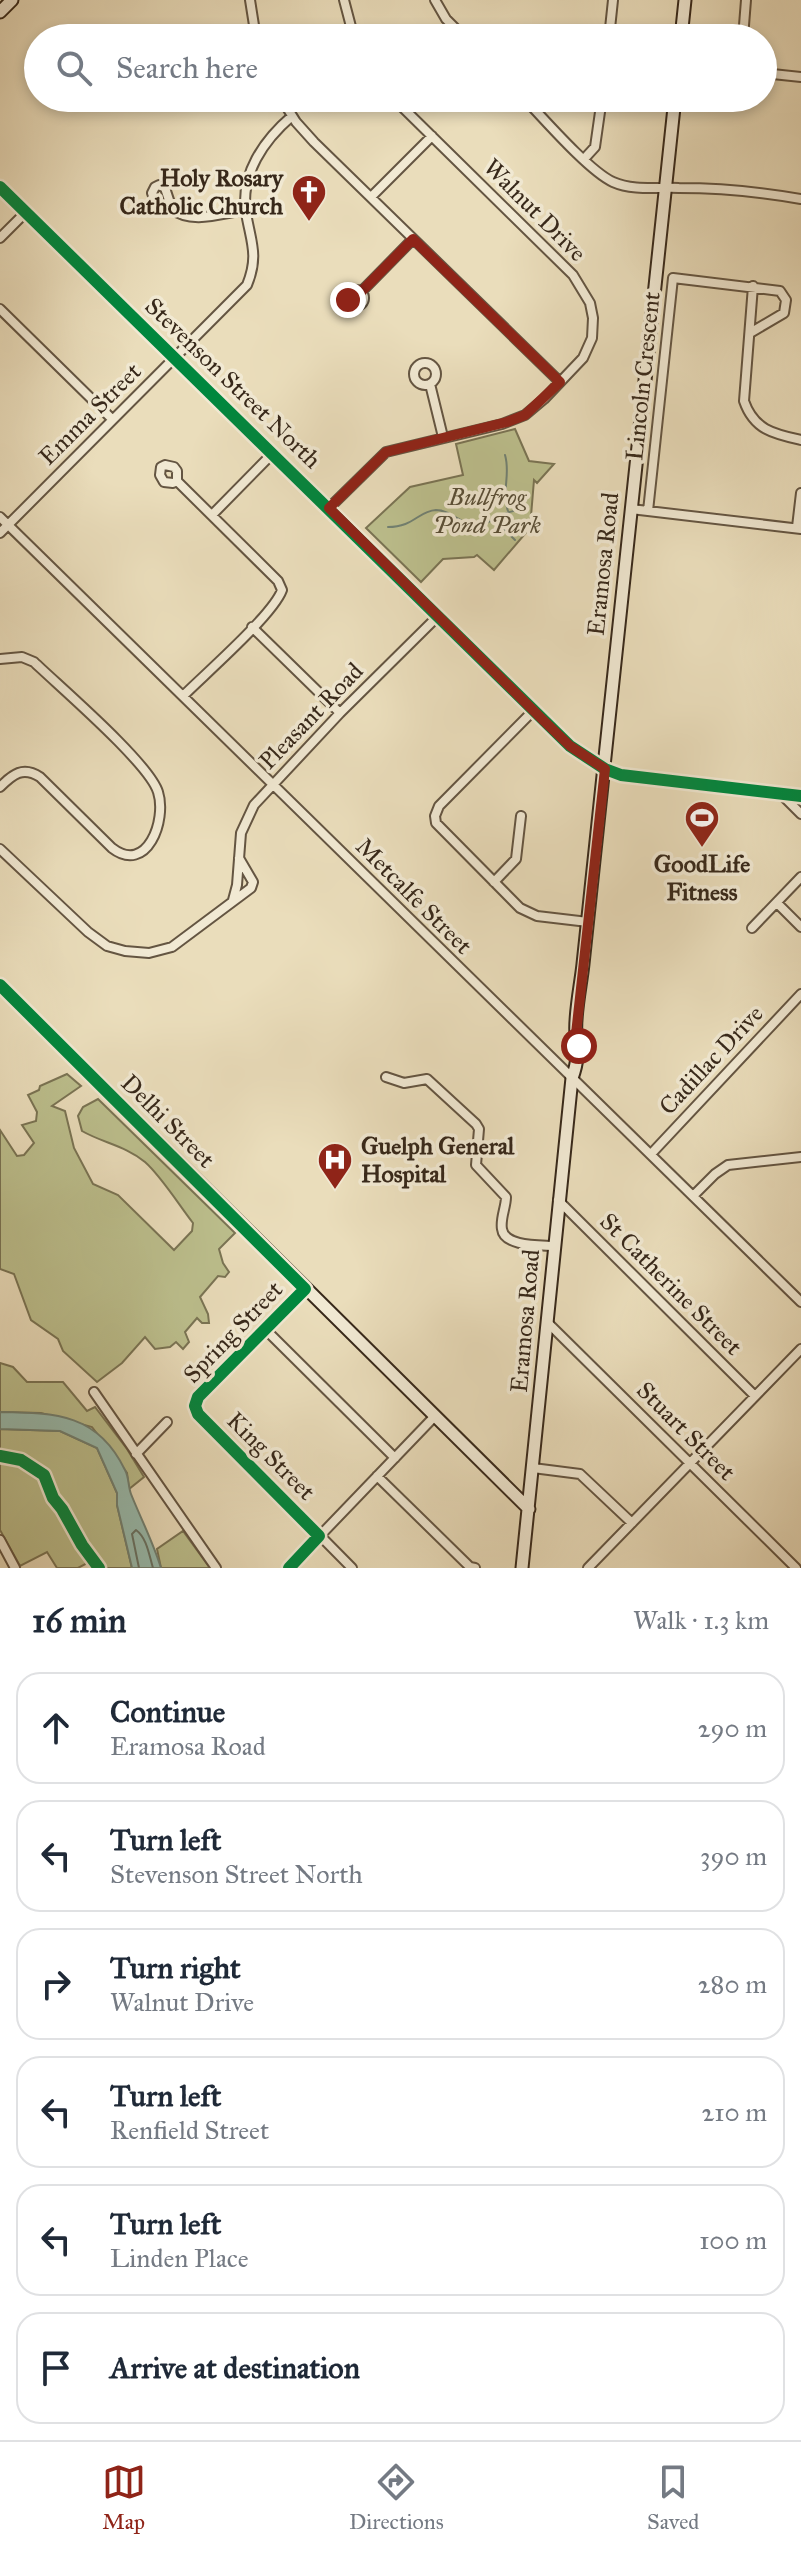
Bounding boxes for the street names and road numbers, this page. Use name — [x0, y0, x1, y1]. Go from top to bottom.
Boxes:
street label: Walnut Drive — [477, 152, 593, 268]
street label: Lincoln Crescent — [619, 290, 667, 462]
street label: Stevenson Street North — [139, 291, 327, 475]
street label: Emma Street — [33, 356, 148, 471]
street label: Eramosa Road — [581, 491, 625, 637]
street label: Pleasant Road — [253, 656, 369, 776]
street label: Metcalfe Street — [350, 832, 479, 961]
street label: Cadillac Drive — [653, 999, 769, 1121]
street label: Delhi Street — [115, 1068, 221, 1174]
street label: St Catherine Street — [594, 1207, 749, 1362]
street label: Eramosa Road — [504, 1248, 546, 1394]
street label: Spring Street — [177, 1274, 289, 1389]
street label: Stuart Street — [630, 1375, 742, 1487]
street label: King Street — [221, 1406, 322, 1507]

